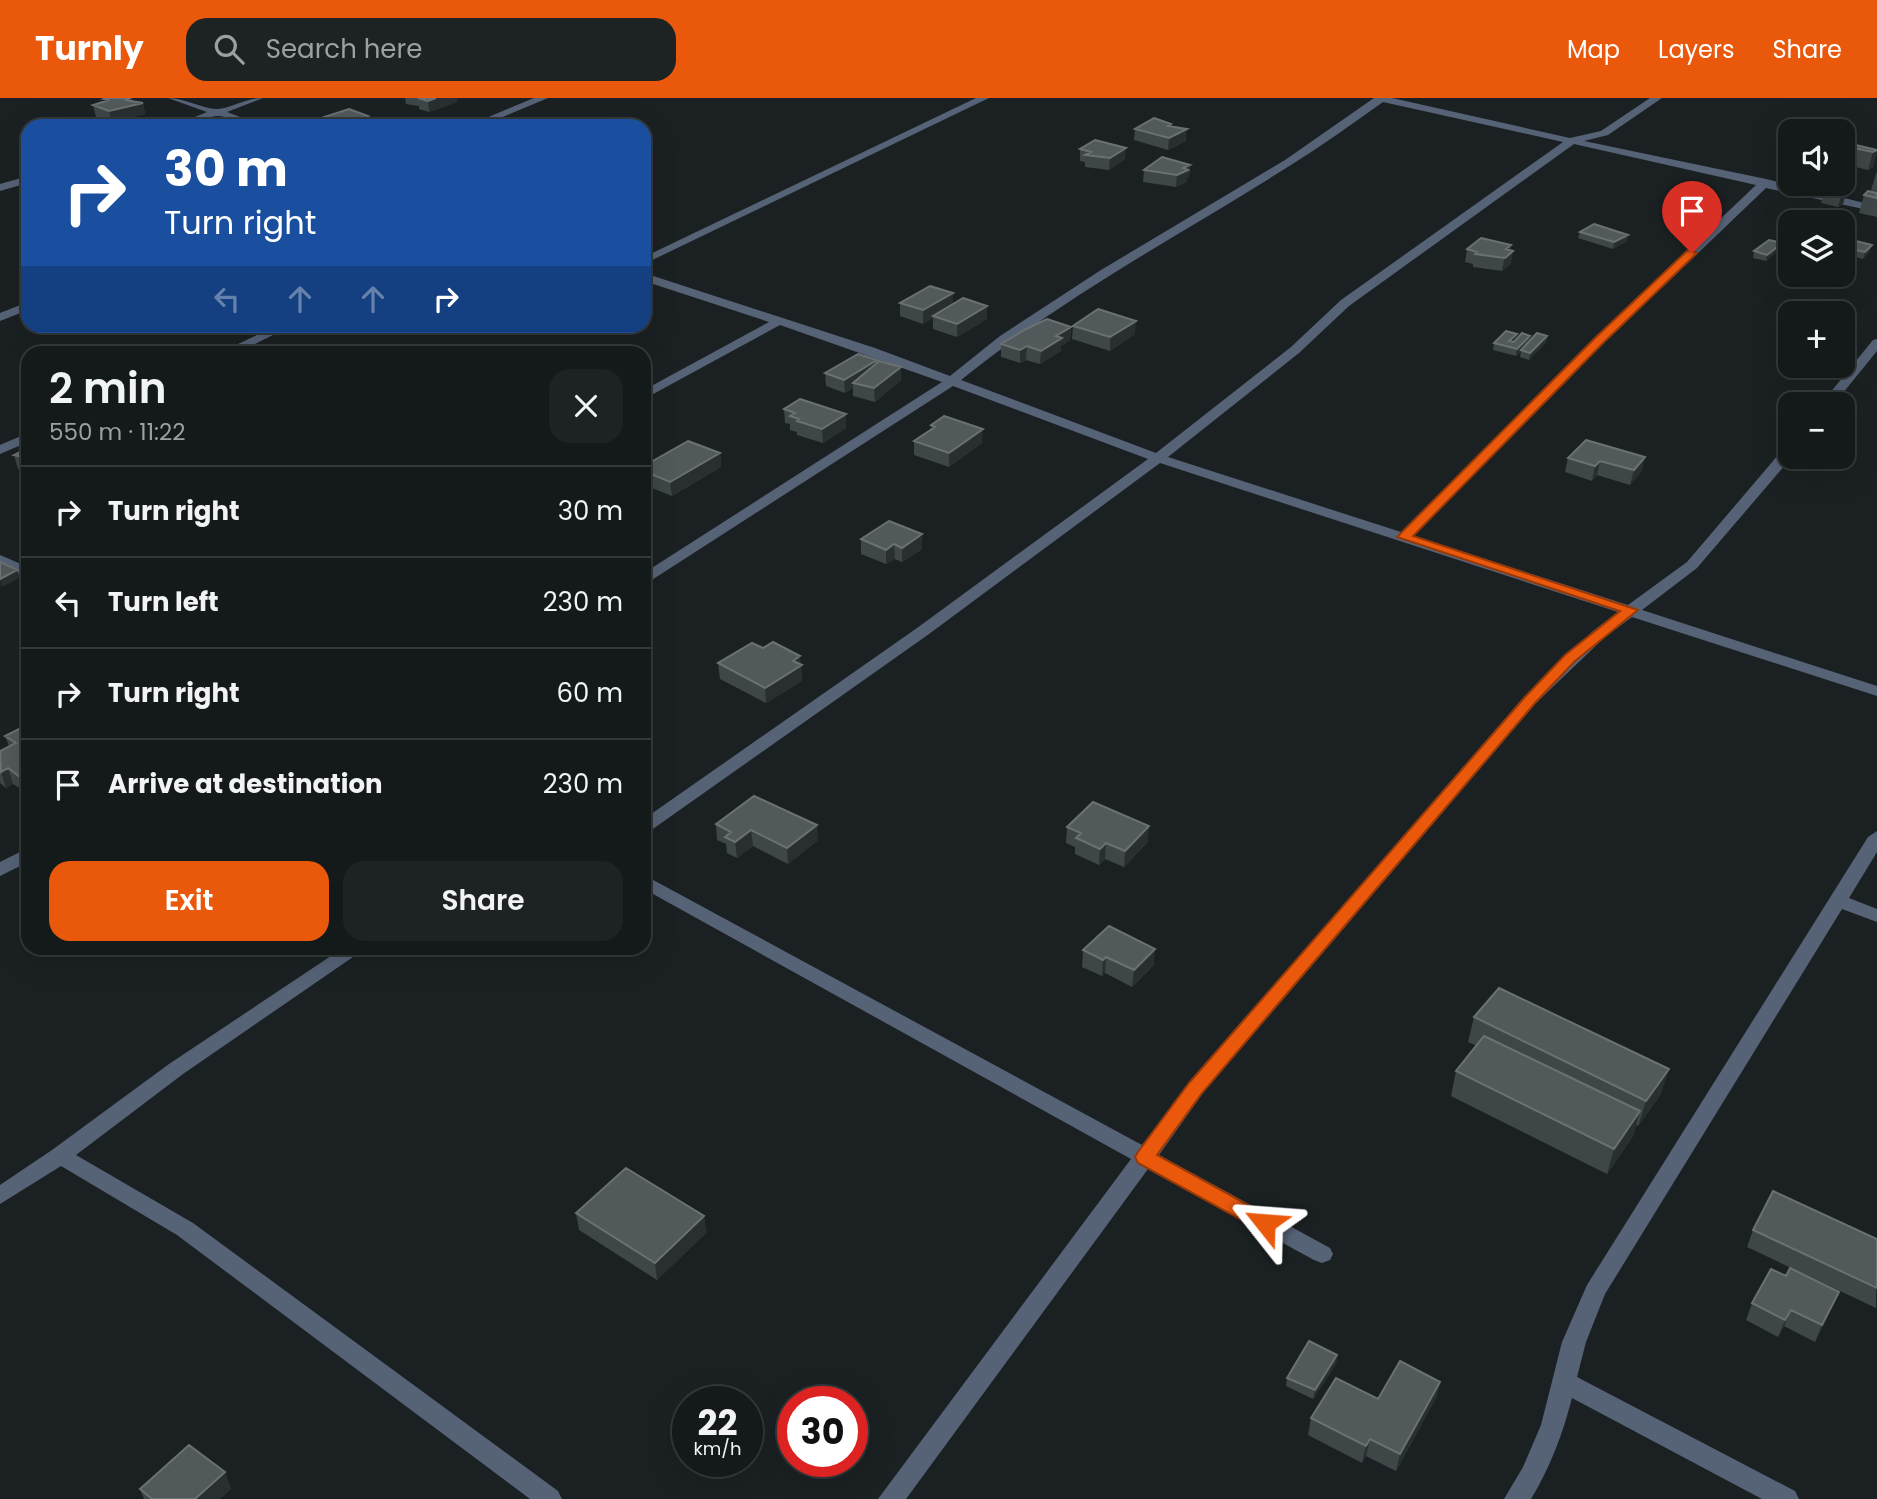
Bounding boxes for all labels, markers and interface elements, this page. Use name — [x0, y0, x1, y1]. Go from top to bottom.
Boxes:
search box — [186, 18, 676, 81]
text: Turnly — [35, 25, 144, 72]
icon: search — [210, 30, 248, 68]
text: Search here — [266, 31, 422, 67]
text: Map — [1567, 33, 1620, 66]
text: Layers — [1658, 33, 1734, 66]
text: Share — [1772, 33, 1842, 66]
map controls — [1778, 119, 1855, 469]
button: sound — [1778, 119, 1855, 196]
text: 30 m — [164, 135, 288, 203]
icon: right — [49, 147, 140, 238]
pin — [1662, 181, 1722, 253]
icon: arrive — [1673, 192, 1711, 230]
text: Turn right — [164, 200, 316, 245]
button: layers — [1778, 210, 1855, 287]
icon: left — [208, 280, 246, 318]
icon: ahead — [281, 280, 319, 318]
icon: ahead — [354, 280, 392, 318]
icon: right — [427, 280, 465, 318]
button: + — [1778, 301, 1855, 378]
text: 2 min — [49, 359, 167, 418]
button: close — [549, 369, 623, 443]
button: − — [1778, 392, 1855, 469]
text: 550 m · 11:22 — [49, 416, 185, 448]
icon: right — [49, 493, 87, 531]
text: Turn right — [108, 493, 240, 529]
text: 30 m — [558, 493, 623, 529]
icon: left — [49, 584, 87, 622]
text: Turn left — [108, 584, 219, 620]
text: 230 m — [543, 584, 623, 620]
icon: right — [49, 675, 87, 713]
text: Turn right — [108, 675, 240, 711]
text: 60 m — [556, 675, 623, 711]
icon: arrive — [49, 766, 87, 804]
text: Arrive at destination — [108, 766, 383, 802]
text: 230 m — [543, 766, 623, 802]
button: Exit — [49, 861, 329, 941]
button: Share — [343, 861, 623, 941]
position arrow — [1228, 1186, 1302, 1260]
speed limit sign: 30 — [777, 1386, 868, 1477]
text: 22 — [698, 1398, 737, 1447]
text: km/h — [694, 1436, 741, 1461]

